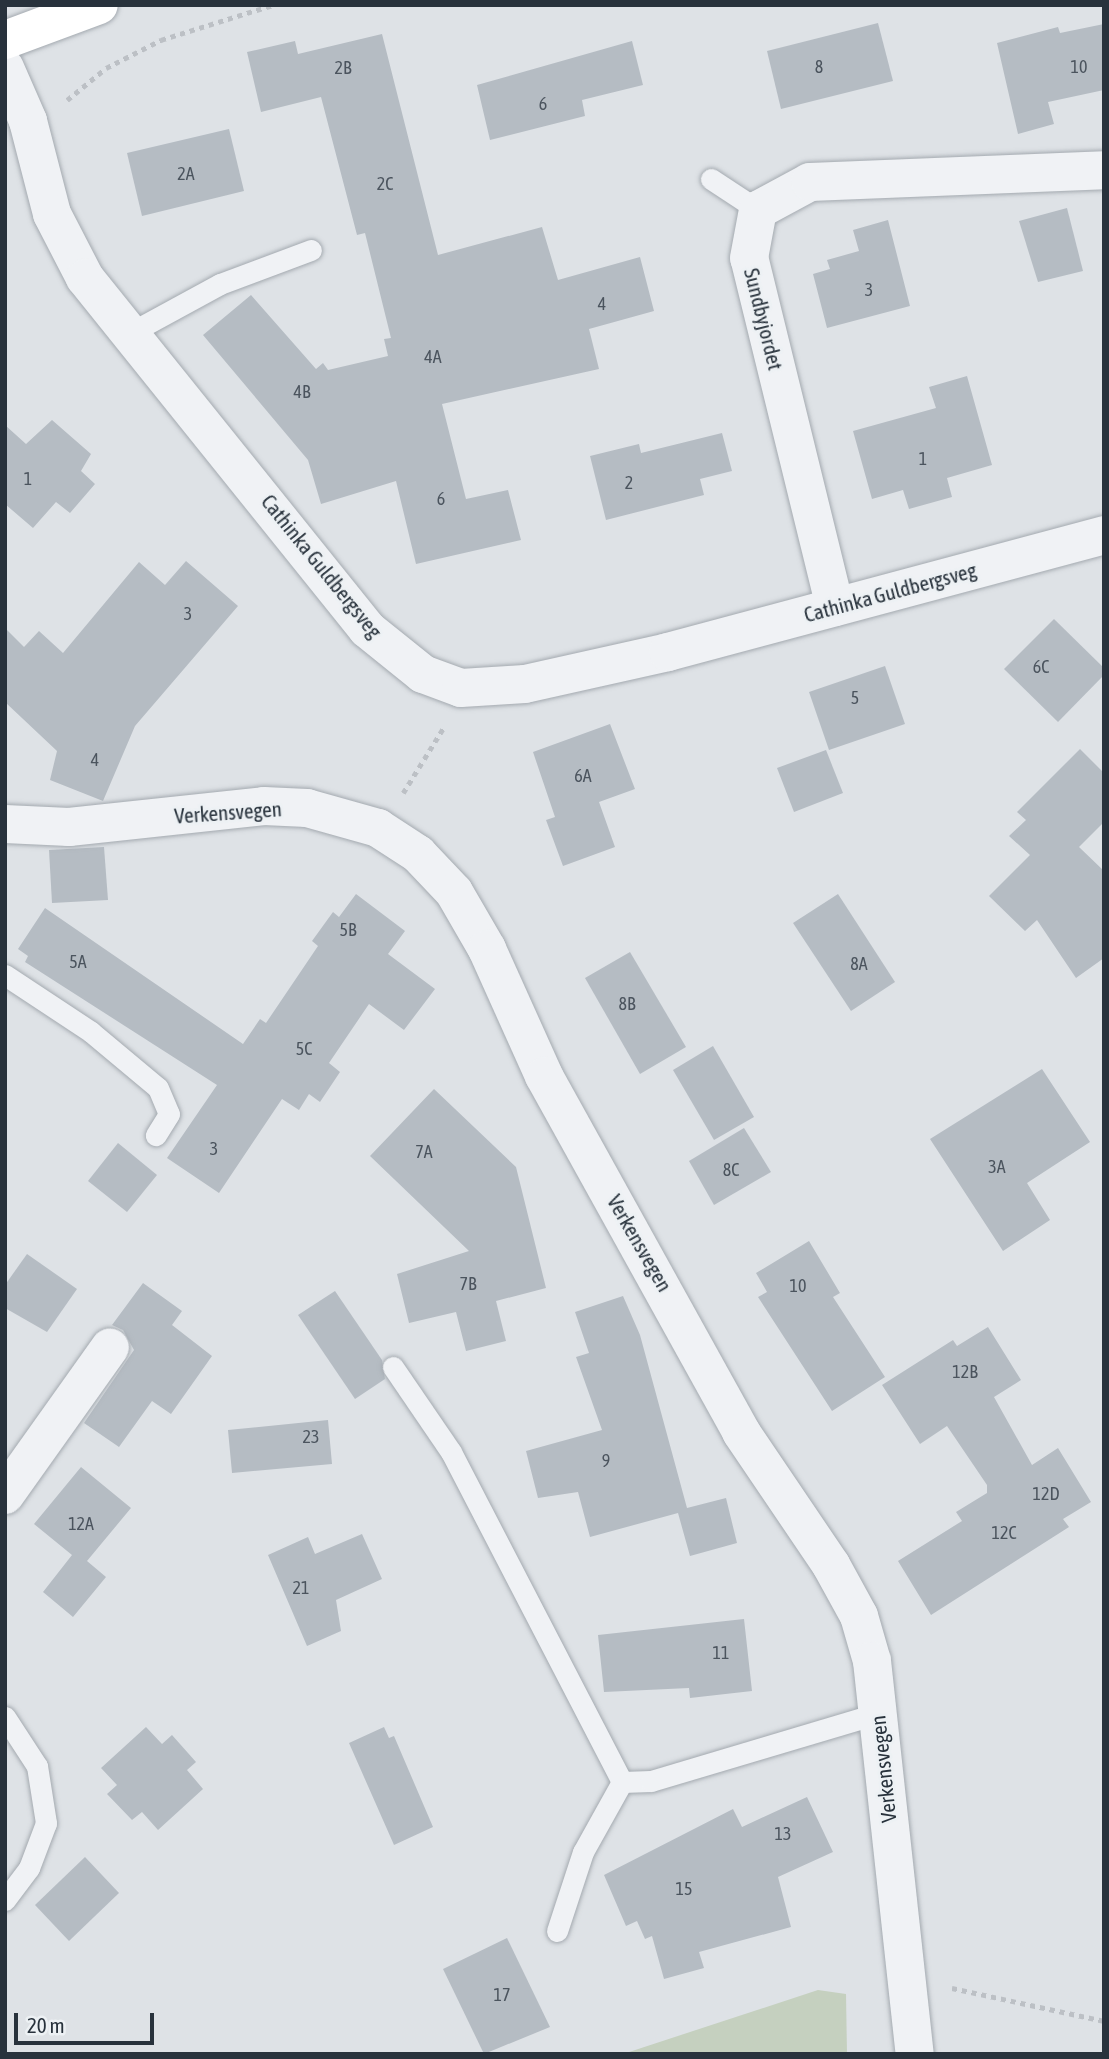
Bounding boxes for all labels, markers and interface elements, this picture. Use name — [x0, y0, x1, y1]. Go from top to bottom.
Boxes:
house number: 8 — [815, 56, 823, 78]
house number: 10 — [1071, 56, 1087, 78]
house number: 2B — [335, 57, 351, 79]
house number: 6 — [539, 93, 547, 115]
house number: 2A — [177, 163, 195, 185]
house number: 2C — [377, 173, 393, 195]
street label: Sundbyjordet — [739, 266, 789, 372]
house number: 3 — [865, 279, 873, 301]
house number: 4 — [598, 293, 606, 315]
house number: 4A — [424, 346, 442, 368]
house number: 4B — [294, 381, 310, 403]
house number: 1 — [919, 448, 927, 470]
house number: 1 — [24, 468, 32, 490]
house number: 2 — [625, 472, 633, 494]
house number: 6 — [437, 488, 445, 510]
street label: Cathinka Guldbergsveg — [256, 489, 388, 643]
street label: Cathinka Guldbergsveg — [801, 557, 979, 627]
house number: 3 — [184, 603, 192, 625]
house number: 6C — [1033, 656, 1049, 678]
house number: 5 — [851, 687, 859, 709]
house number: 4 — [91, 749, 99, 771]
house number: 6A — [574, 765, 592, 787]
street label: Verkensvegen — [173, 796, 283, 828]
house number: 5B — [340, 919, 356, 941]
house number: 5A — [69, 951, 87, 973]
house number: 8A — [850, 953, 868, 975]
house number: 8B — [619, 993, 635, 1015]
house number: 5C — [296, 1038, 312, 1060]
house number: 3 — [210, 1138, 218, 1160]
house number: 7A — [415, 1141, 433, 1163]
house number: 3A — [988, 1156, 1006, 1178]
house number: 8C — [723, 1159, 739, 1181]
street label: Verkensvegen — [602, 1190, 678, 1296]
house number: 7B — [460, 1273, 476, 1295]
house number: 10 — [790, 1275, 806, 1297]
house number: 12B — [952, 1361, 978, 1383]
house number: 23 — [303, 1426, 319, 1448]
house number: 9 — [602, 1450, 610, 1472]
house number: 12D — [1033, 1483, 1059, 1505]
house number: 12A — [68, 1513, 94, 1535]
house number: 12C — [991, 1522, 1017, 1544]
house number: 21 — [293, 1577, 309, 1599]
house number: 11 — [713, 1642, 729, 1664]
street label: Verkensvegen — [865, 1714, 901, 1824]
house number: 13 — [775, 1823, 791, 1845]
house number: 15 — [676, 1878, 692, 1900]
house number: 17 — [494, 1984, 510, 2006]
scale bar — [18, 2000, 158, 2044]
text: 20 m — [27, 2013, 65, 2037]

